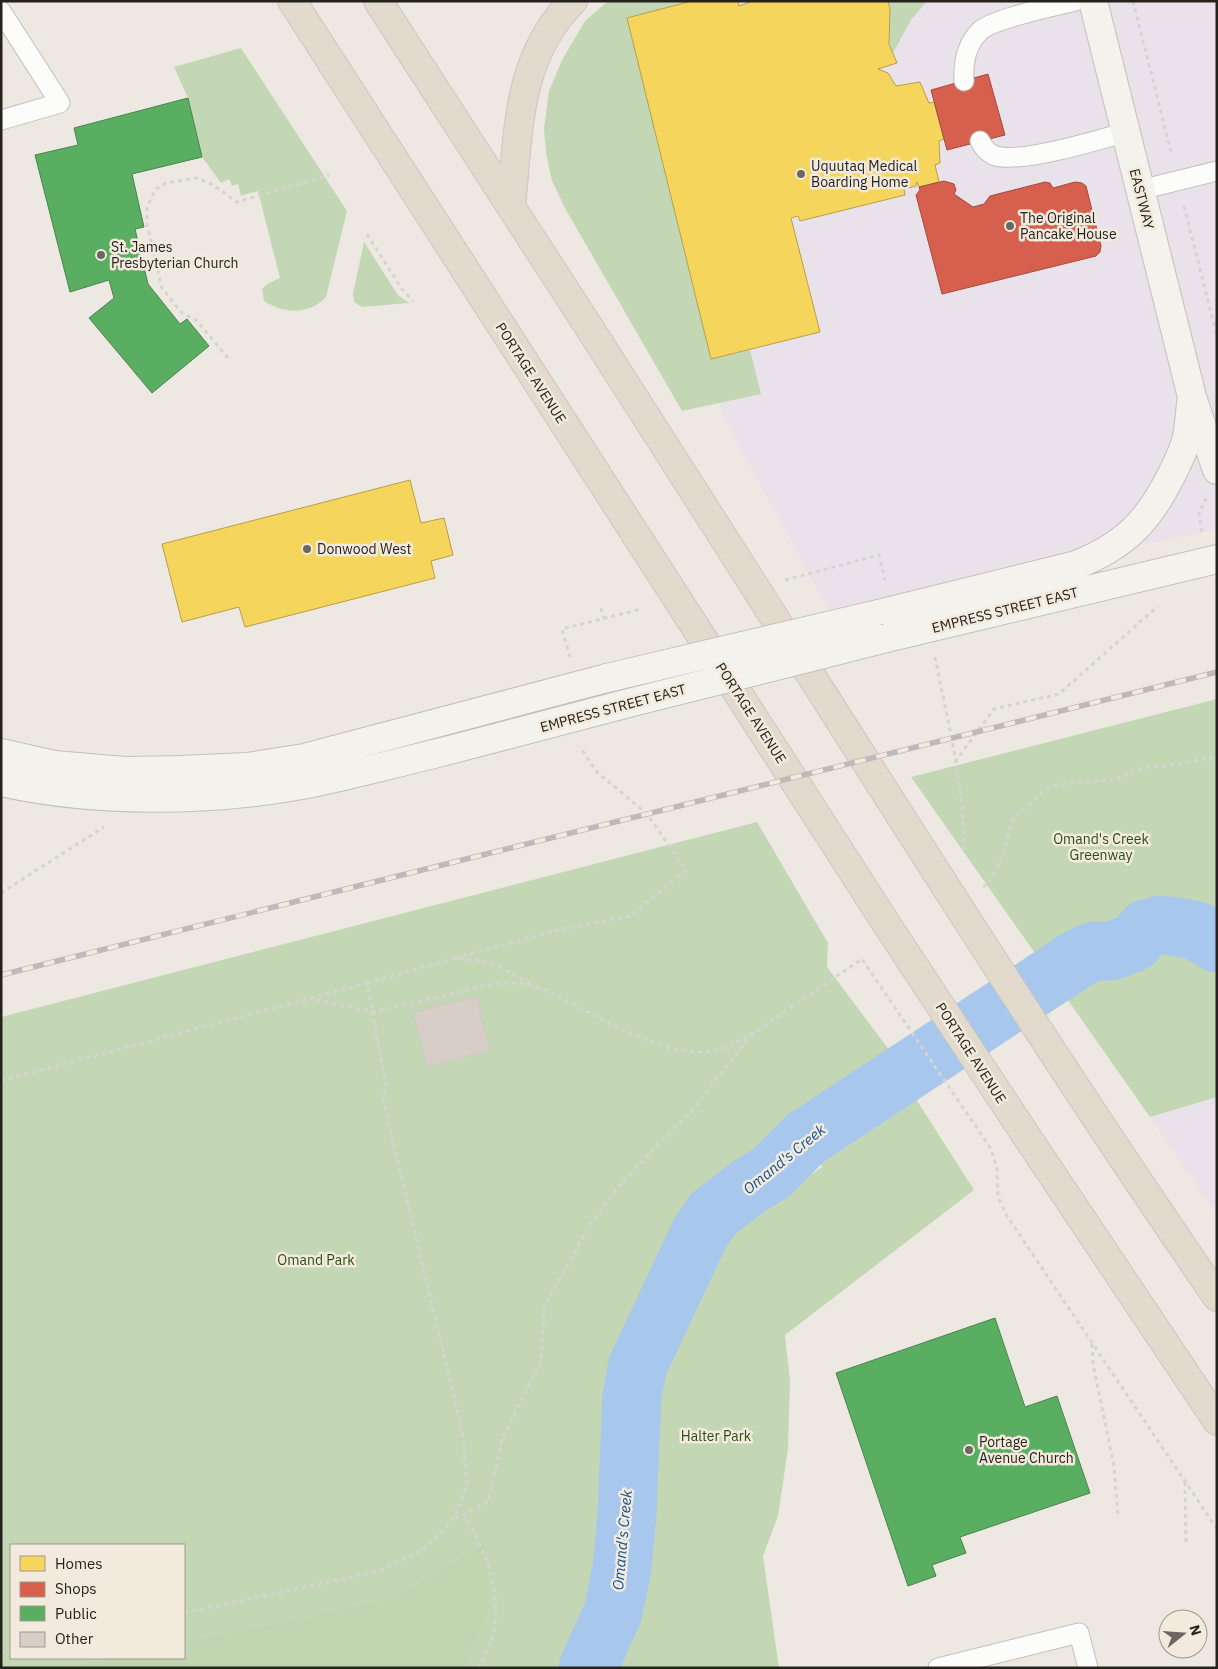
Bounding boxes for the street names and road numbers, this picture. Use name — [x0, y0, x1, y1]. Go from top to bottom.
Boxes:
street label: EASTWAY — [1126, 167, 1158, 232]
street label: PORTAGE AVENUE — [492, 319, 570, 427]
street label: EMPRESS STREET EAST — [930, 583, 1080, 637]
street label: PORTAGE AVENUE — [712, 659, 790, 767]
street label: EMPRESS STREET EAST — [538, 680, 688, 736]
street label: PORTAGE AVENUE — [932, 999, 1010, 1107]

